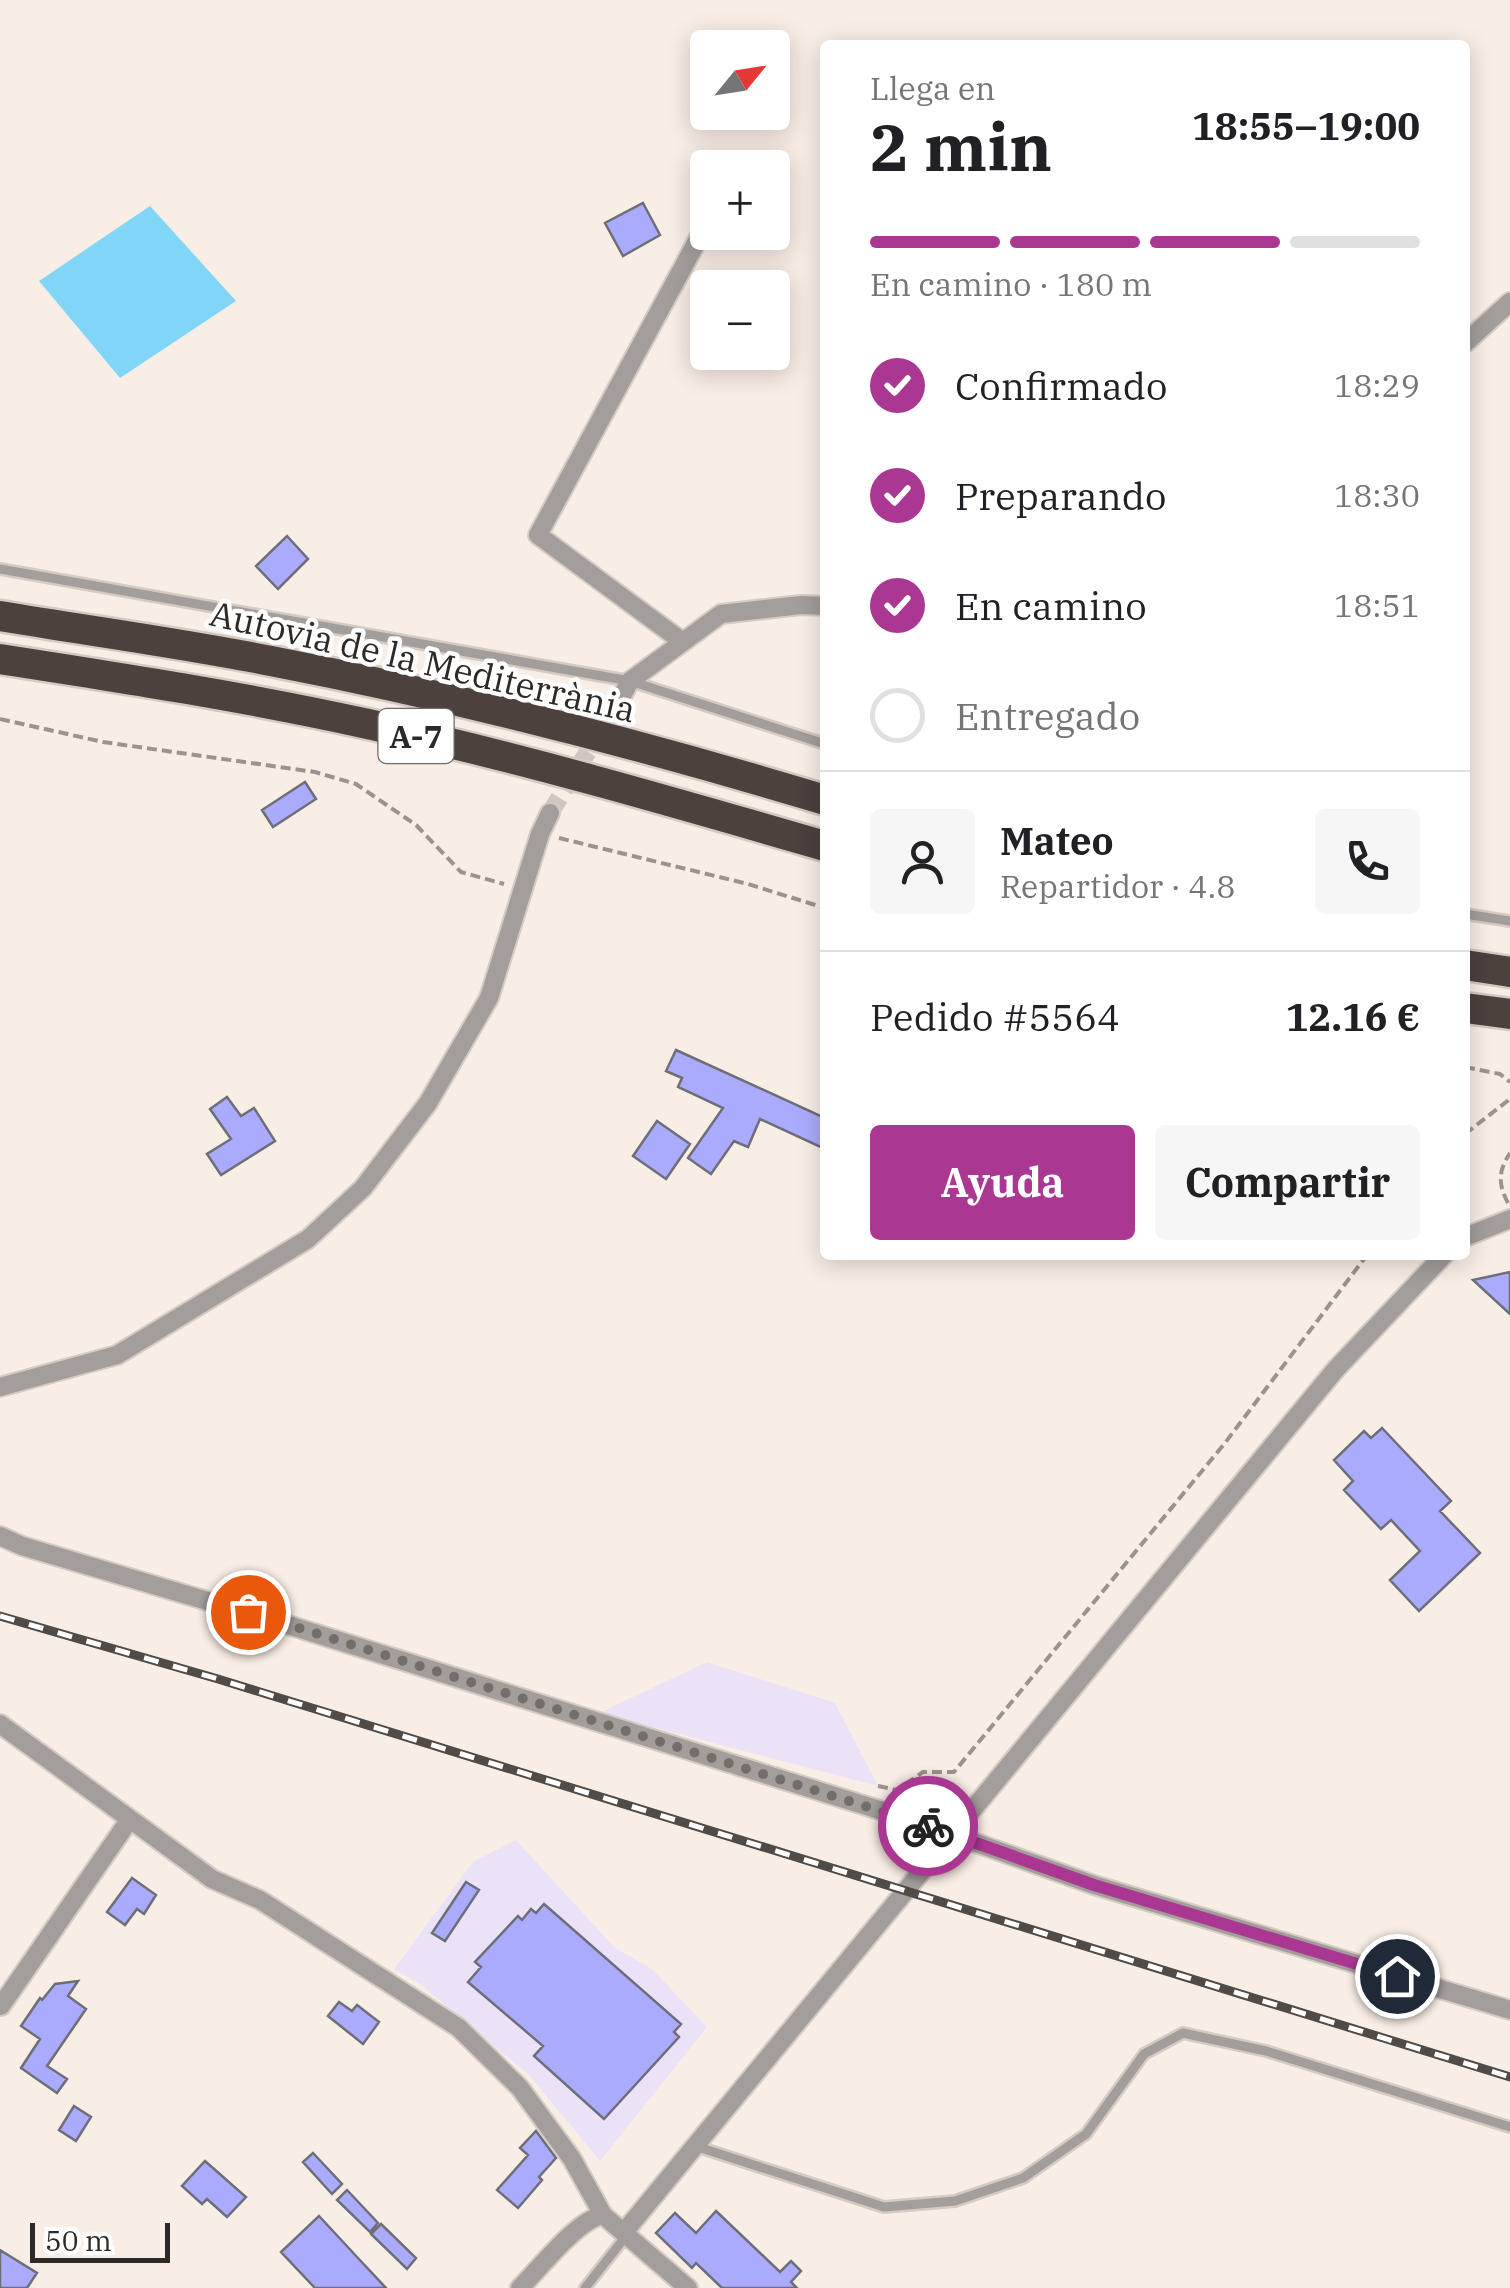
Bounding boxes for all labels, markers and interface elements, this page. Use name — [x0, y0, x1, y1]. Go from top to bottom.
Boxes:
north arrow — [690, 30, 790, 130]
map controls — [690, 30, 790, 370]
text: Llega en — [870, 67, 996, 109]
text: 18:55–19:00 — [1192, 101, 1420, 150]
text: 2 min — [870, 104, 1052, 189]
button: + — [690, 150, 790, 250]
text: En camino · 180 m — [870, 263, 1152, 305]
button: − — [690, 270, 790, 370]
icon: check — [870, 358, 925, 413]
text: Confirmado — [955, 361, 1167, 410]
text: 18:29 — [1334, 364, 1420, 406]
icon: check — [870, 468, 925, 523]
text: Preparando — [955, 471, 1166, 520]
text: 18:30 — [1334, 474, 1420, 516]
icon: check — [870, 578, 925, 633]
text: En camino — [955, 581, 1147, 630]
text: 18:51 — [1334, 584, 1420, 626]
street label: Autovia de la Mediterrània — [206, 590, 640, 732]
text: Entregado — [955, 691, 1140, 740]
road number: A-7 — [378, 709, 454, 763]
button: person — [870, 809, 975, 914]
button: phone — [1315, 809, 1420, 914]
text: Mateo — [1000, 816, 1114, 865]
text: Repartidor · 4.8 — [1000, 865, 1235, 907]
text: Pedido #5564 — [870, 992, 1120, 1041]
text: 12.16 € — [1286, 992, 1420, 1041]
button: Ayuda — [870, 1125, 1135, 1240]
button: Compartir — [1155, 1125, 1420, 1240]
pin — [206, 1570, 291, 1655]
icon: bag — [221, 1585, 276, 1640]
courier — [878, 1776, 978, 1876]
icon: bike — [901, 1799, 956, 1854]
pin — [1355, 1934, 1440, 2019]
icon: home — [1370, 1949, 1425, 2004]
scale bar — [30, 2218, 170, 2262]
text: 50 m — [45, 2222, 112, 2259]

